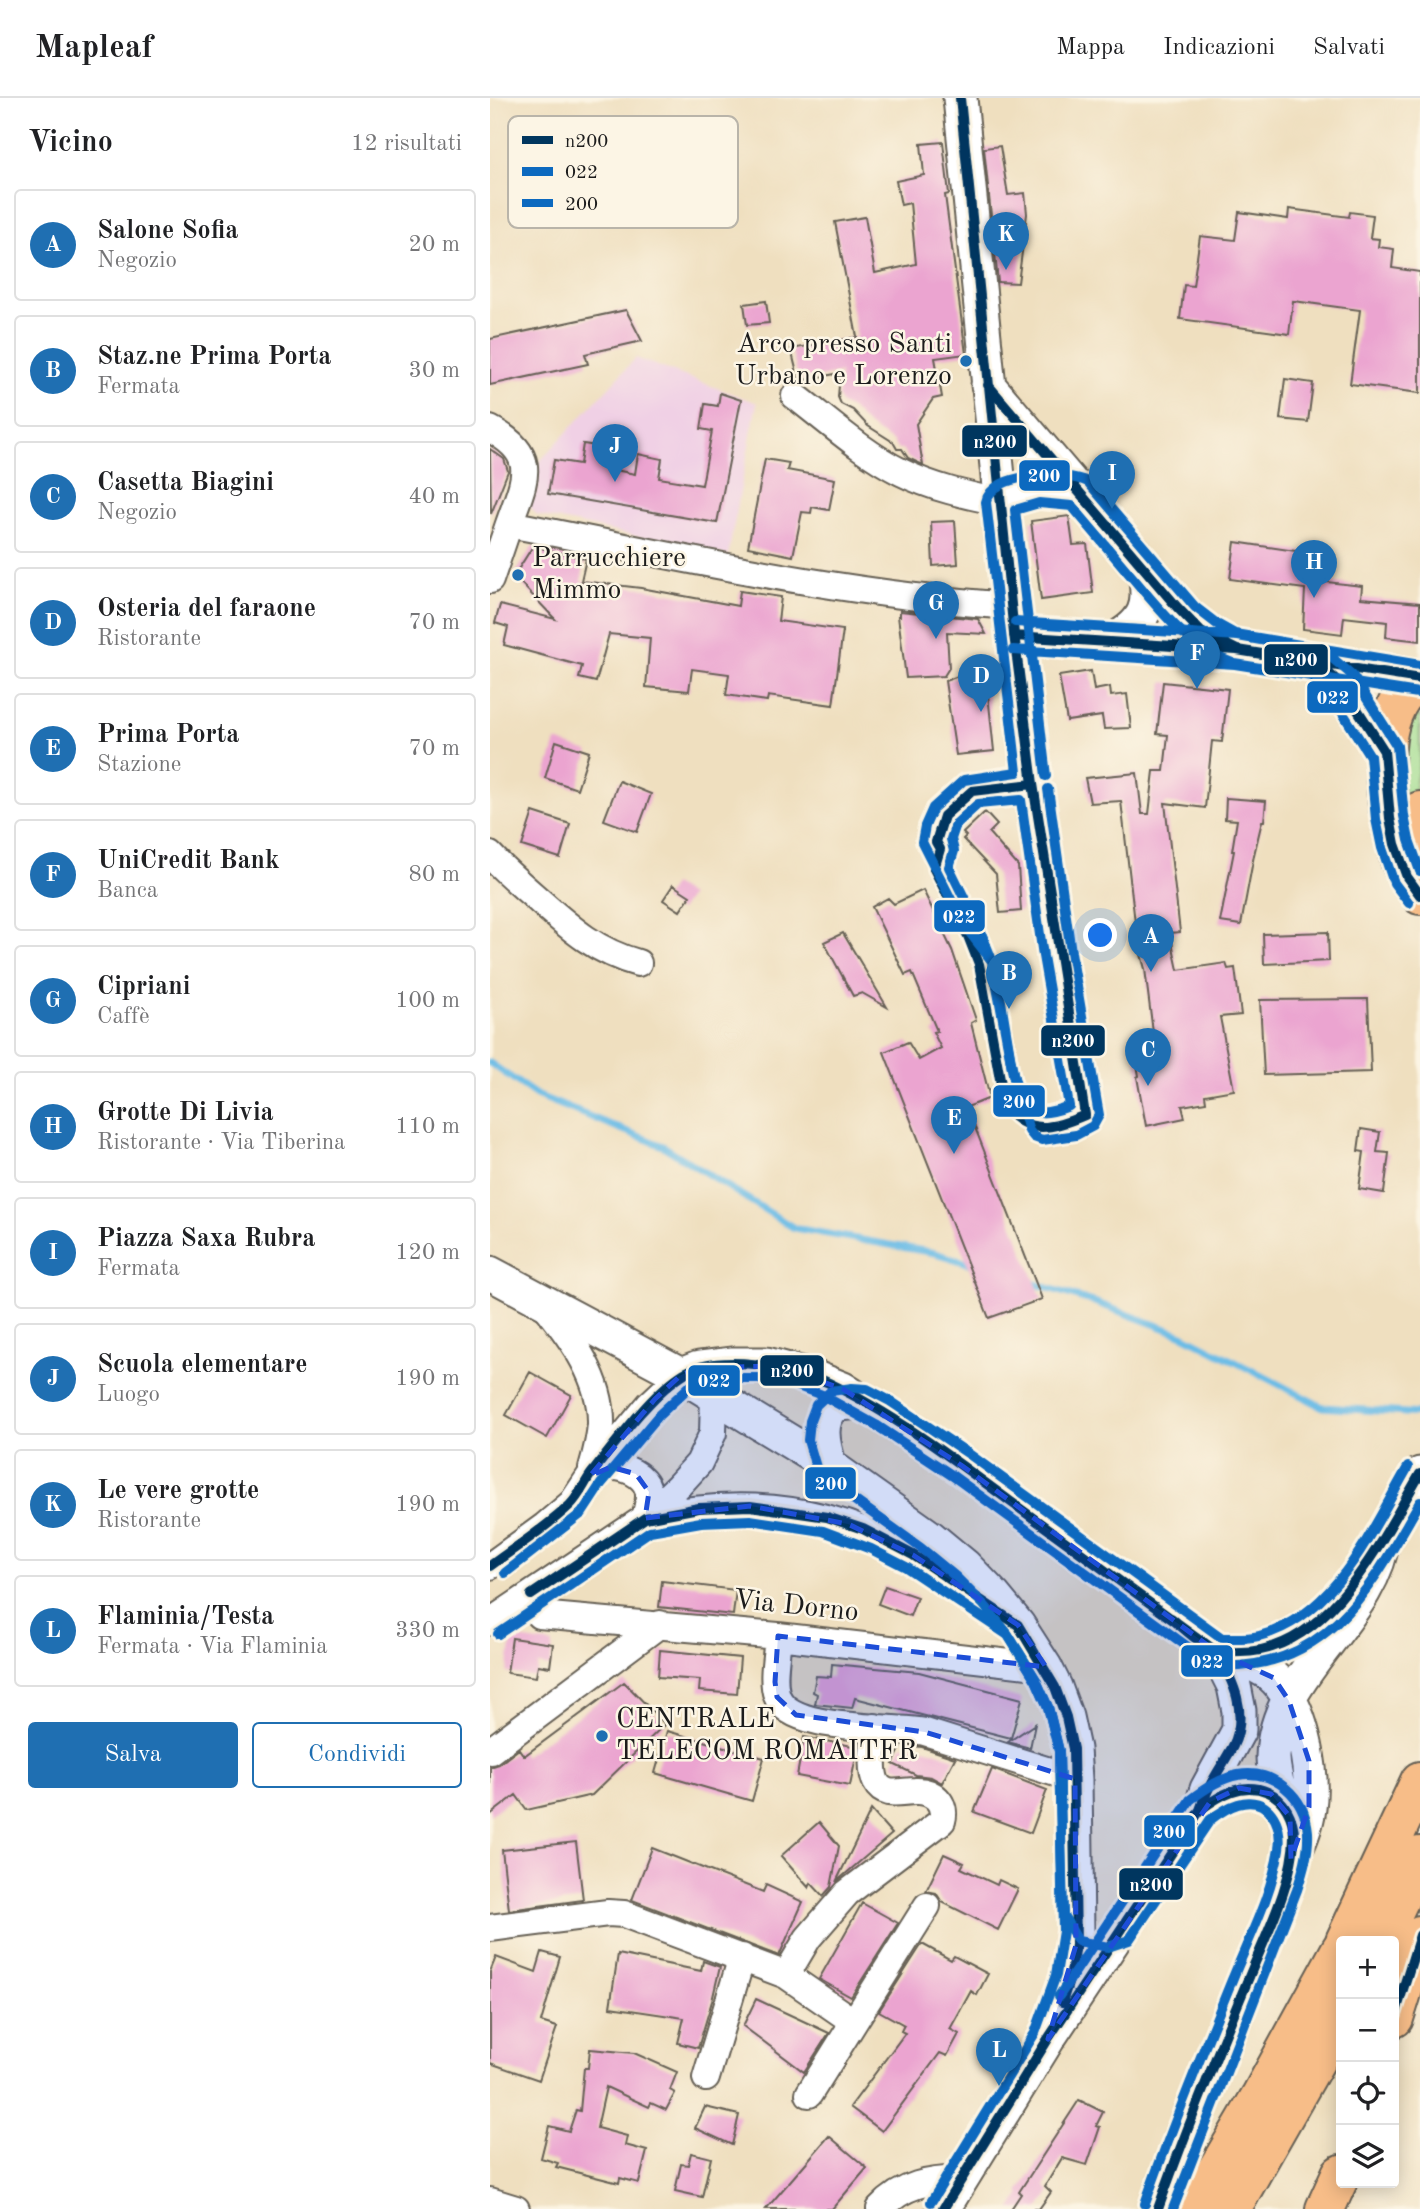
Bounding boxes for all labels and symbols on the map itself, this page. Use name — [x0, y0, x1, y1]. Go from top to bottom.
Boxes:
legend — [508, 116, 738, 228]
text: n200 — [565, 133, 608, 152]
text: 022 — [565, 164, 598, 183]
text: 200 — [565, 196, 598, 215]
pin: K — [983, 212, 1029, 270]
place label: Arco presso Santi Urbano e Lorenzo — [735, 331, 952, 391]
marker: Arco presso Santi Urbano e Lorenzo — [958, 353, 974, 369]
pin: J — [592, 424, 638, 482]
line badge: n200 — [961, 424, 1028, 458]
text: n200 — [973, 434, 1017, 453]
pin: I — [1089, 451, 1135, 509]
line badge: 200 — [1018, 459, 1071, 492]
text: 200 — [1027, 468, 1061, 487]
pin: H — [1291, 540, 1337, 598]
place label: Parrucchiere Mimmo — [532, 545, 686, 605]
marker: Parrucchiere Mimmo — [510, 567, 526, 583]
pin: G — [913, 581, 959, 639]
pin: F — [1174, 631, 1220, 689]
line badge: n200 — [1263, 643, 1329, 676]
text: n200 — [1274, 652, 1318, 671]
pin: D — [958, 654, 1004, 712]
line badge: 022 — [1306, 680, 1359, 714]
text: 022 — [1316, 690, 1350, 709]
line badge: 022 — [933, 899, 986, 933]
text: 022 — [942, 909, 976, 928]
pin: A — [1128, 914, 1174, 972]
your location — [1083, 918, 1117, 952]
pin: B — [986, 951, 1032, 1009]
line badge: n200 — [1040, 1024, 1106, 1057]
pin: C — [1125, 1028, 1171, 1086]
text: n200 — [1051, 1033, 1095, 1052]
line badge: 200 — [992, 1084, 1046, 1118]
text: 200 — [1002, 1094, 1036, 1113]
pin: E — [931, 1096, 977, 1154]
line badge: n200 — [759, 1354, 825, 1387]
text: n200 — [770, 1363, 814, 1382]
line badge: 022 — [687, 1364, 741, 1397]
text: 022 — [697, 1373, 731, 1392]
line badge: 200 — [804, 1466, 857, 1500]
text: 200 — [814, 1476, 848, 1495]
street label: Via Dorno — [732, 1586, 860, 1628]
line badge: 022 — [1180, 1644, 1234, 1678]
text: 022 — [1190, 1654, 1224, 1673]
place label: CENTRALE TELECOM ROMAITFR — [616, 1706, 918, 1766]
marker: CENTRALE TELECOM ROMAITFR — [594, 1728, 610, 1744]
line badge: 200 — [1143, 1814, 1196, 1848]
text: 200 — [1152, 1824, 1186, 1843]
line badge: n200 — [1118, 1867, 1184, 1901]
text: n200 — [1129, 1877, 1173, 1896]
pin: L — [976, 2028, 1022, 2086]

